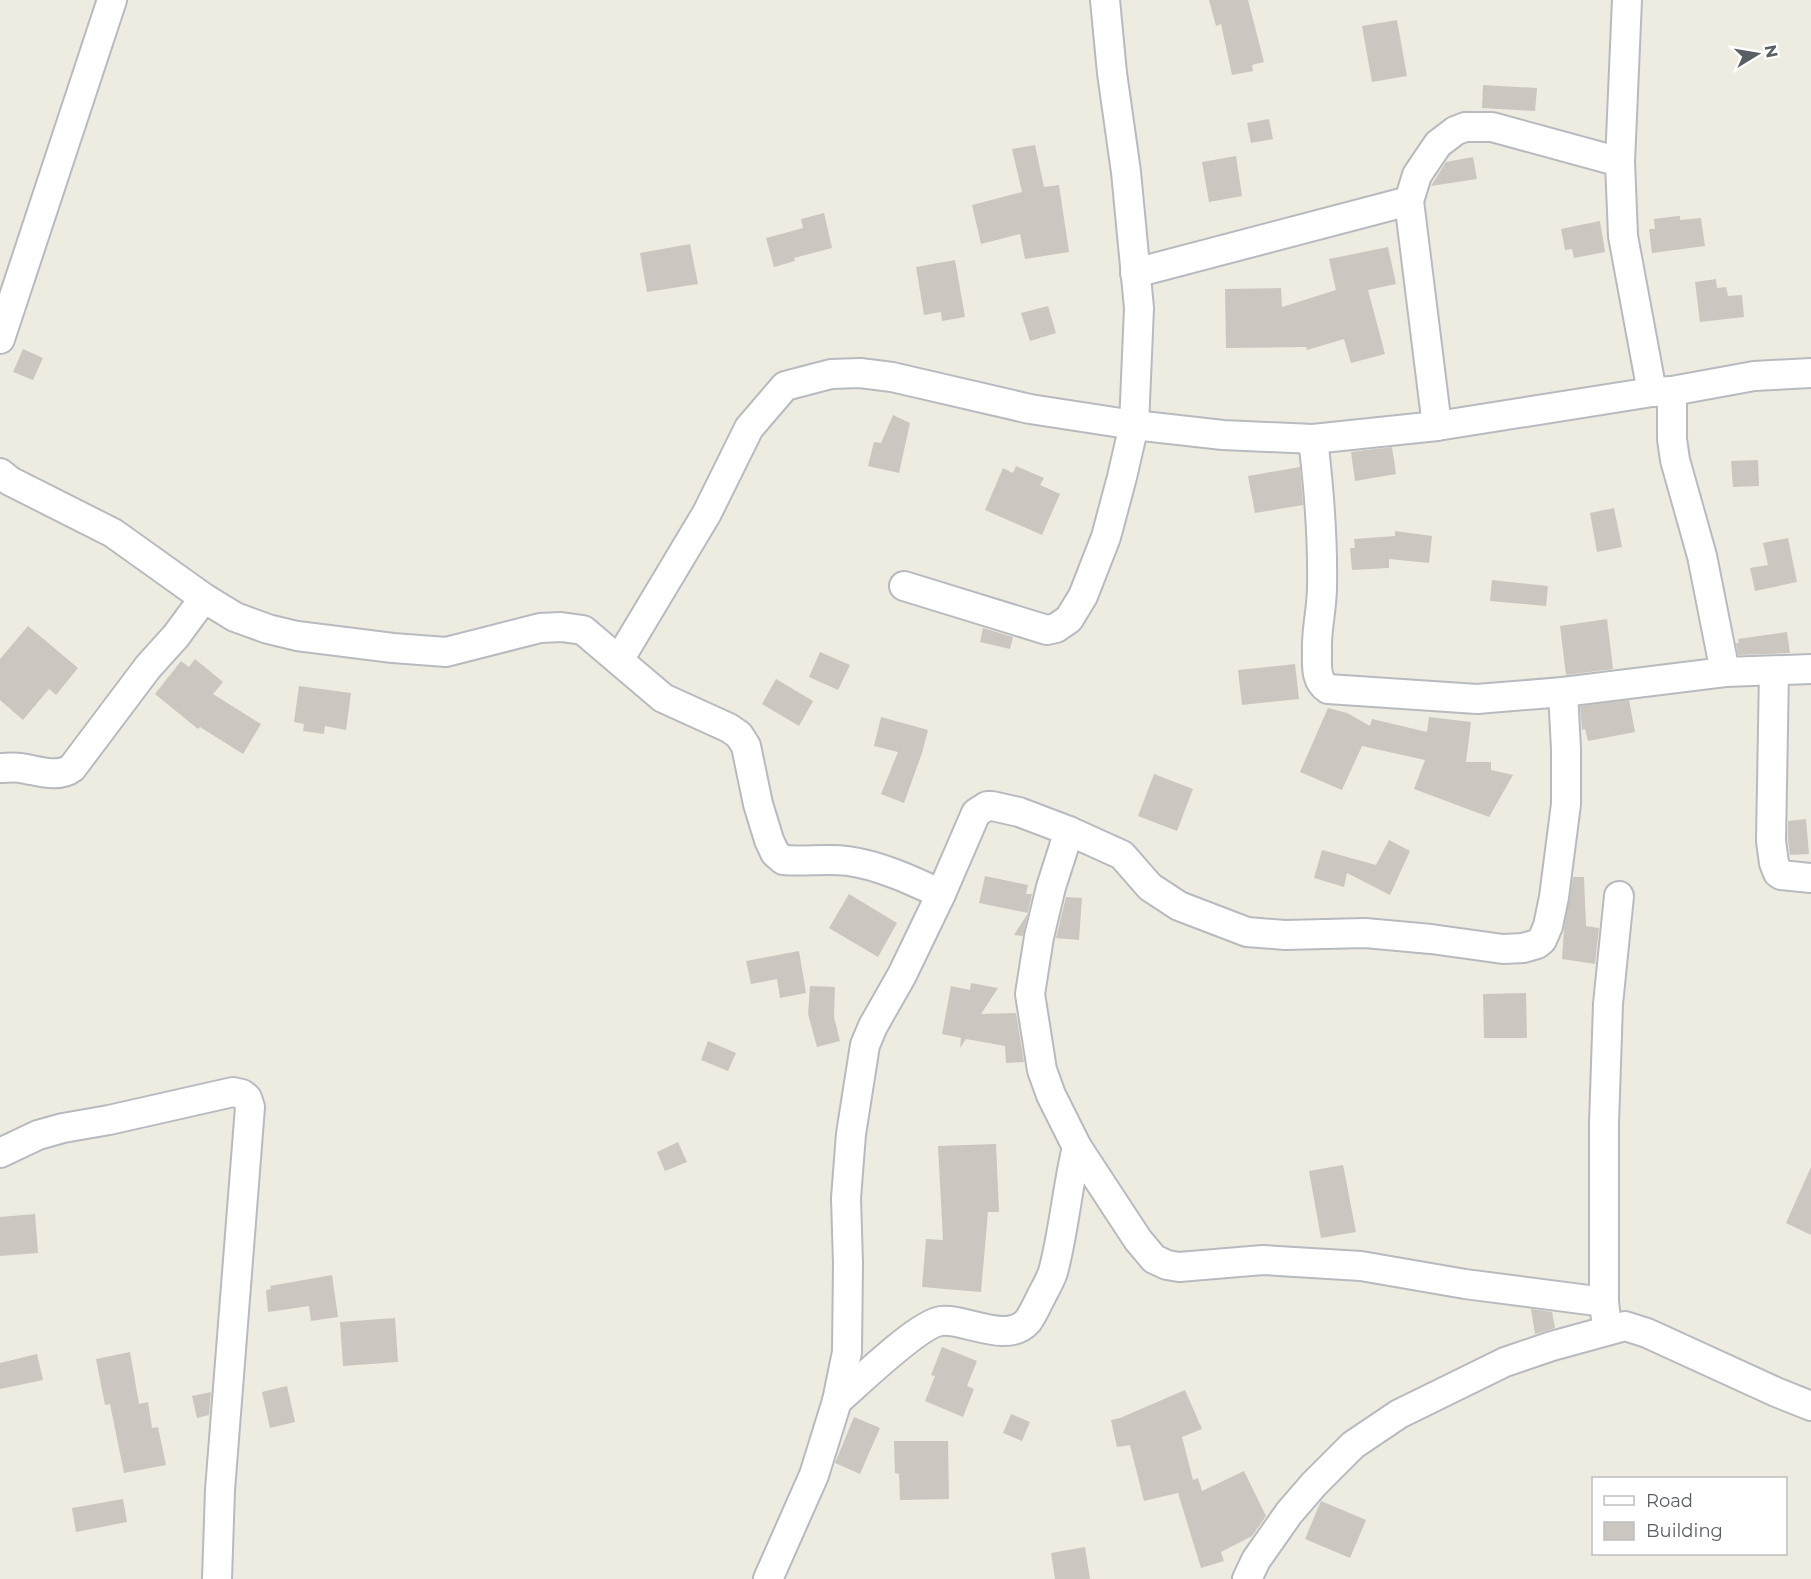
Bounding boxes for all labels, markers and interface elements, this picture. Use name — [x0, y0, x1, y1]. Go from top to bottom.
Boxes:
north arrow — [1727, 24, 1787, 84]
text: N — [1761, 43, 1782, 59]
legend — [1592, 1477, 1787, 1555]
text: Road — [1646, 1490, 1693, 1512]
text: Building — [1646, 1520, 1723, 1542]

